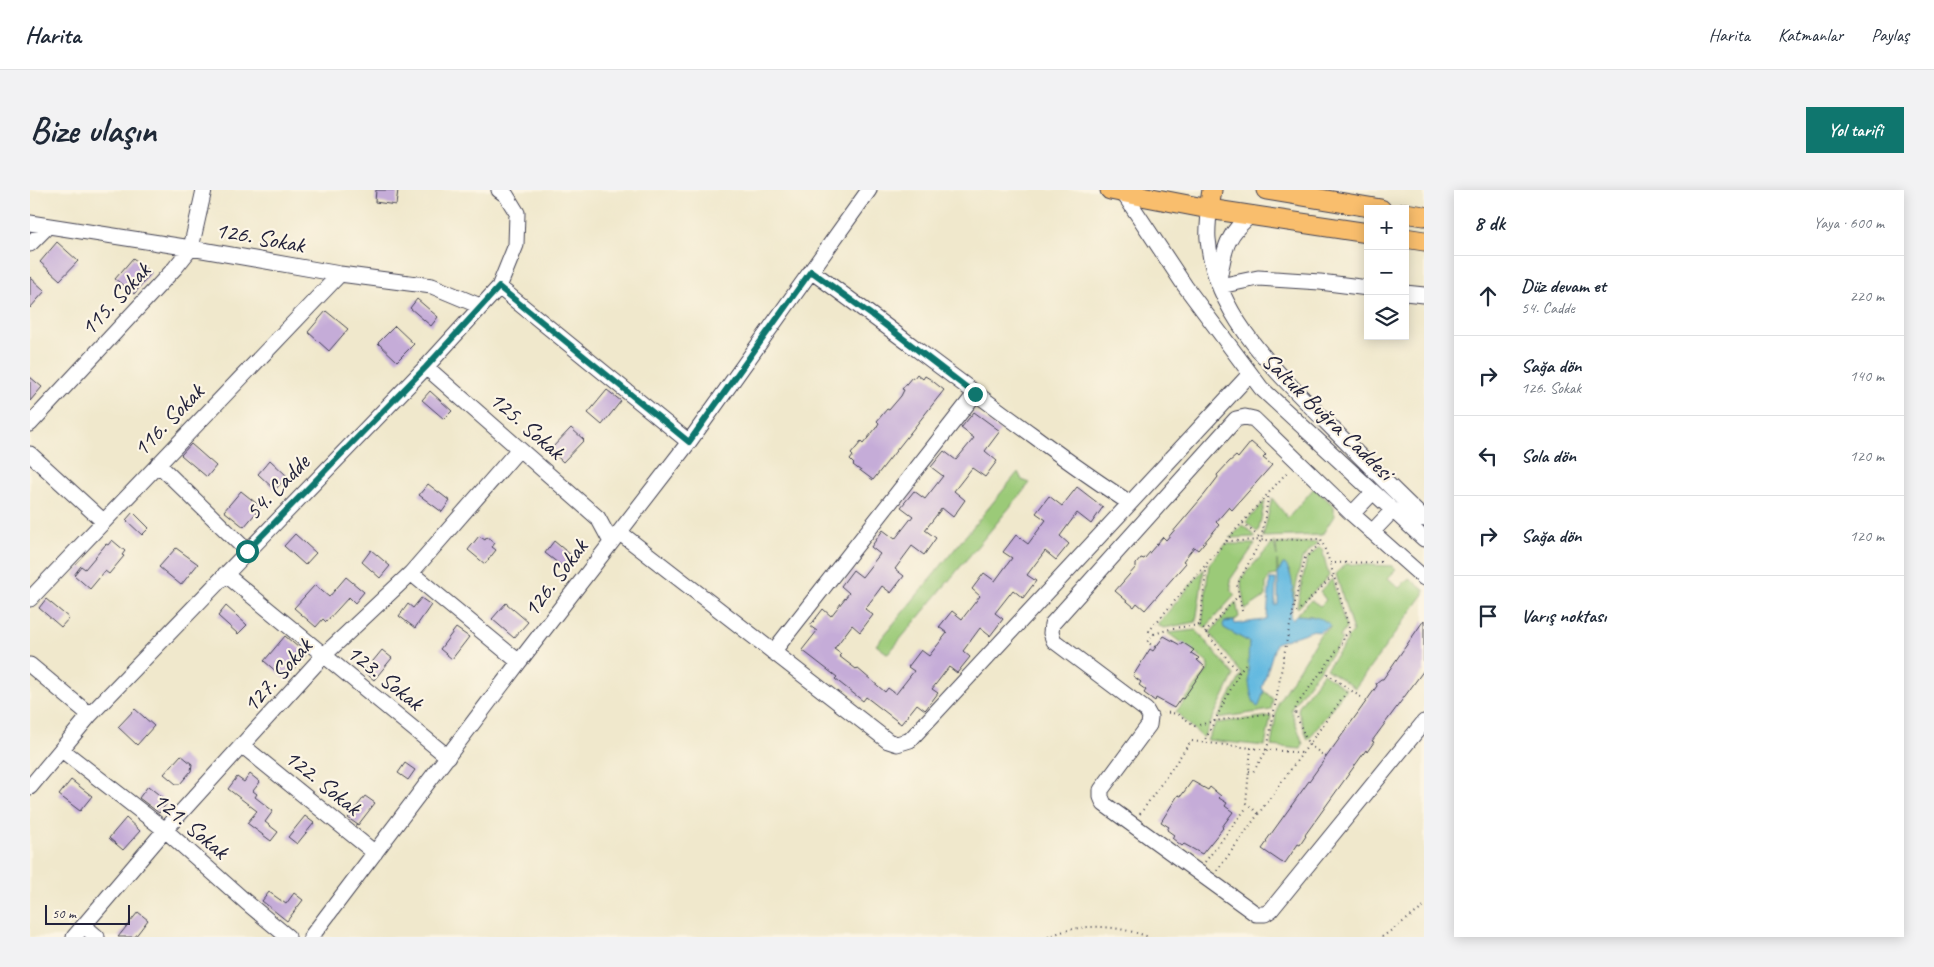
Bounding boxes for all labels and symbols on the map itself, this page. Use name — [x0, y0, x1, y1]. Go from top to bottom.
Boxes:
street label: 126. Sokak — [213, 214, 309, 260]
street label: 115. Sokak — [73, 254, 158, 342]
street label: Saltuk Buğra Caddesi — [1256, 345, 1402, 488]
street label: 116. Sokak — [126, 376, 212, 463]
route end — [964, 383, 987, 406]
street label: 125. Sokak — [483, 384, 572, 467]
street label: 54. Cadde — [238, 446, 317, 526]
street label: 126. Sokak — [516, 531, 595, 623]
route start — [236, 540, 259, 563]
street label: 127. Sokak — [236, 630, 320, 718]
street label: 123. Sokak — [341, 637, 431, 718]
street label: 122. Sokak — [279, 742, 369, 823]
street label: 121. Sokak — [147, 785, 237, 867]
scale bar — [45, 902, 130, 925]

